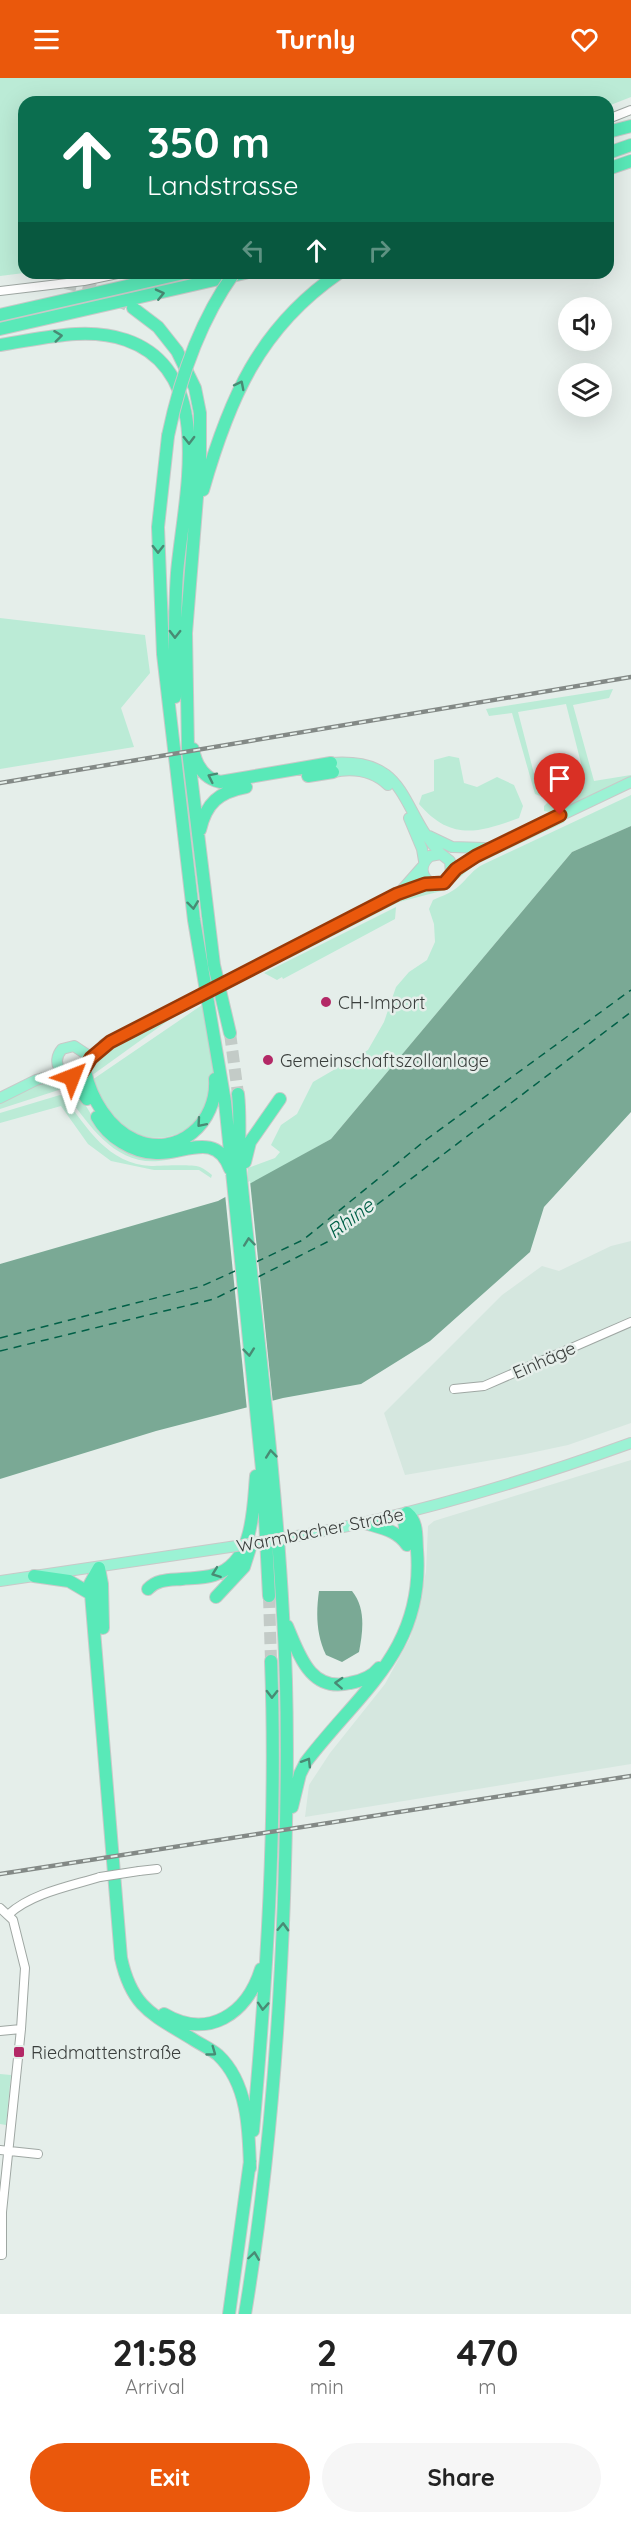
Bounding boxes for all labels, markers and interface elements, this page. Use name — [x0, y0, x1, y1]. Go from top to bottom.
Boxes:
text: Turnly — [275, 22, 356, 56]
icon: menu — [30, 23, 63, 56]
icon: heart — [568, 23, 601, 56]
text: 350 m — [147, 116, 270, 169]
icon: ahead — [48, 120, 126, 198]
text: Landstrasse — [147, 168, 299, 202]
icon: left — [237, 234, 270, 267]
icon: ahead — [300, 234, 333, 267]
icon: right — [363, 234, 396, 267]
one-way arrow — [154, 288, 164, 301]
map controls — [558, 297, 612, 417]
button: sound — [558, 297, 612, 351]
one-way arrow — [53, 331, 62, 343]
button: layers — [558, 363, 612, 417]
one-way arrow — [233, 380, 244, 391]
one-way arrow — [183, 435, 195, 444]
one-way arrow — [152, 545, 164, 554]
one-way arrow — [168, 629, 181, 638]
pin — [534, 753, 585, 815]
icon: arrive — [543, 762, 576, 795]
one-way arrow — [207, 773, 218, 785]
one-way arrow — [186, 901, 198, 910]
place label: CH-Import — [338, 991, 425, 1014]
marker: CH-Import — [319, 995, 333, 1009]
position arrow — [40, 1045, 104, 1109]
place label: Gemeinschaftszollanlage — [280, 1049, 489, 1072]
marker: Gemeinschaftszollanlage — [261, 1053, 275, 1067]
one-way arrow — [198, 1116, 209, 1127]
water label: Rhine — [322, 1192, 379, 1244]
one-way arrow — [243, 1237, 256, 1246]
street label: Einhäge — [509, 1336, 579, 1384]
one-way arrow — [242, 1347, 255, 1356]
one-way arrow — [265, 1449, 278, 1458]
street label: Warmbacher Straße — [234, 1503, 406, 1557]
one-way arrow — [212, 1566, 222, 1579]
one-way arrow — [334, 1677, 343, 1690]
one-way arrow — [266, 1690, 278, 1699]
one-way arrow — [299, 1758, 311, 1768]
one-way arrow — [276, 1922, 289, 1931]
one-way arrow — [257, 2001, 270, 2010]
place label: Riedmattenstraße — [31, 2041, 181, 2064]
marker: Riedmattenstraße — [12, 2045, 26, 2059]
one-way arrow — [205, 2045, 216, 2056]
one-way arrow — [247, 2252, 259, 2261]
text: 21:58 — [113, 2330, 197, 2375]
text: 2 — [317, 2330, 337, 2375]
text: 470 — [456, 2330, 518, 2375]
text: Arrival — [125, 2374, 185, 2399]
text: min — [310, 2374, 344, 2399]
text: m — [478, 2374, 497, 2399]
button: Exit — [30, 2443, 310, 2512]
button: Share — [322, 2443, 601, 2512]

